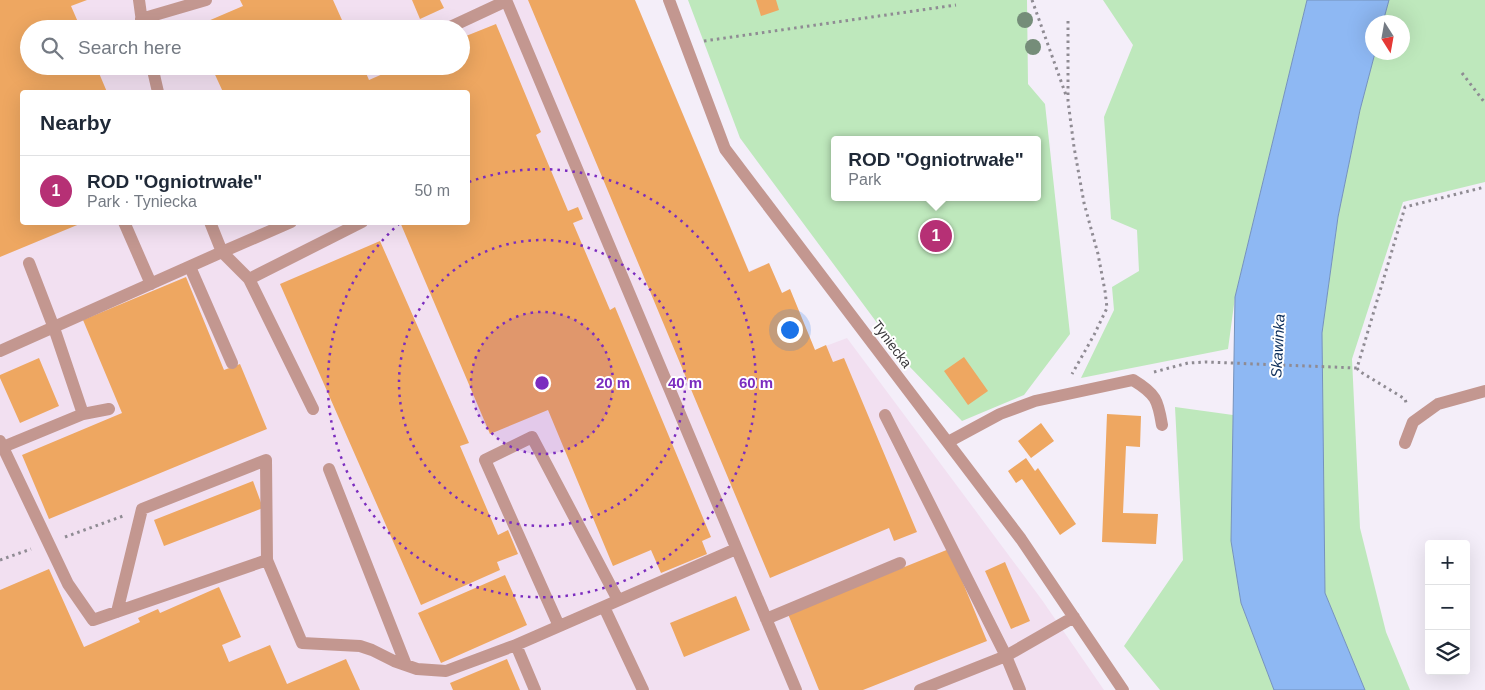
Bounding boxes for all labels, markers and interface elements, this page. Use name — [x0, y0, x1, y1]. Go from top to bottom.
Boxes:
north arrow — [1365, 15, 1410, 60]
search box — [20, 20, 470, 75]
icon: search — [38, 34, 66, 62]
text: Search here — [78, 37, 182, 58]
text: Nearby — [40, 111, 111, 134]
popup — [831, 136, 1041, 201]
text: ROD "Ogniotrwałe" — [848, 149, 1024, 170]
text: ROD "Ogniotrwałe" — [87, 171, 262, 192]
text: Park — [848, 171, 881, 188]
text: 1 — [52, 182, 60, 199]
text: 50 m — [414, 182, 450, 199]
text: Park · Tyniecka — [87, 193, 197, 210]
pin: 1 — [920, 217, 952, 255]
water label: Skawinka — [1267, 313, 1288, 378]
your location — [777, 317, 803, 343]
street label: Tyniecka — [869, 317, 915, 371]
centre of rings — [533, 374, 551, 392]
text: 20 m — [596, 374, 630, 391]
text: 40 m — [668, 374, 702, 391]
text: 60 m — [739, 374, 773, 391]
map controls — [1425, 540, 1470, 675]
button: + — [1425, 540, 1470, 585]
button: − — [1425, 585, 1470, 630]
button: layers — [1425, 630, 1470, 675]

